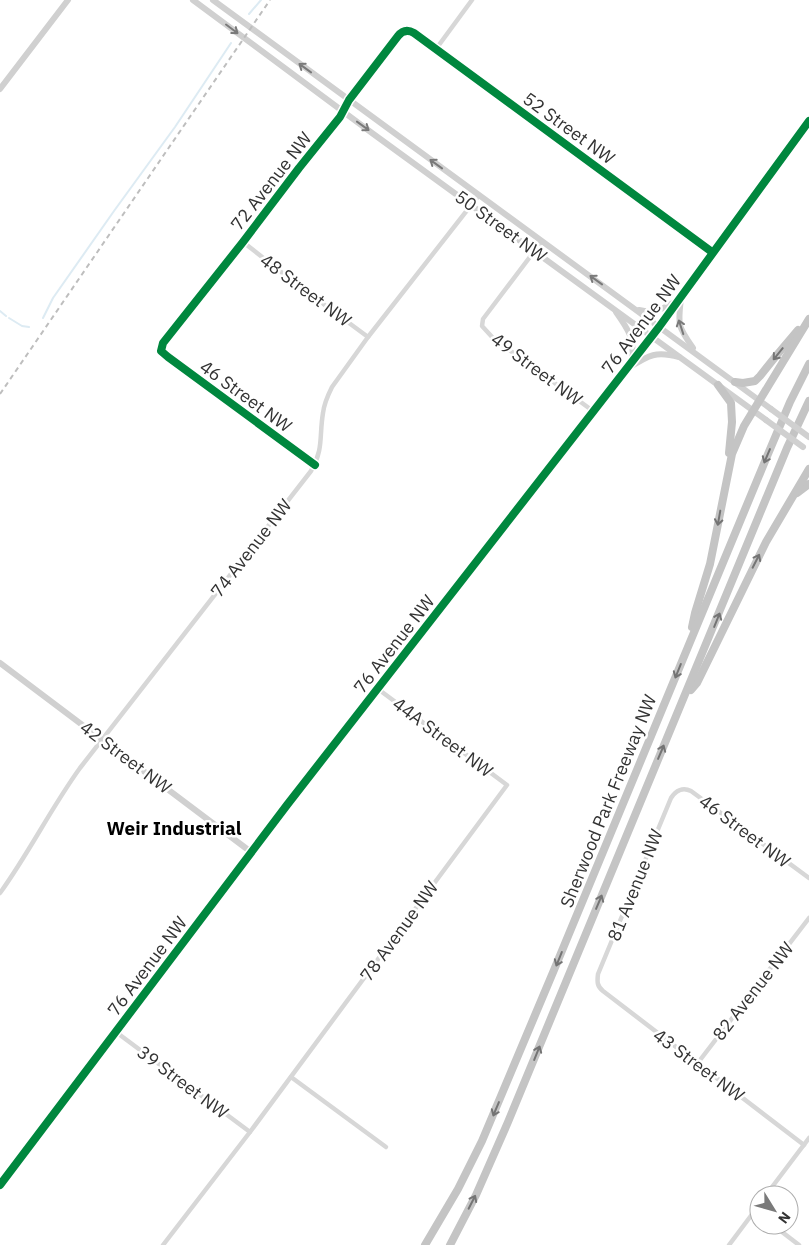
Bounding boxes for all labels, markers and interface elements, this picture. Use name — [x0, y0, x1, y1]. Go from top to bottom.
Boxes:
one-way arrow — [225, 24, 239, 34]
one-way arrow — [298, 63, 312, 73]
street label: 52 Street NW — [518, 87, 620, 169]
one-way arrow — [356, 120, 369, 131]
street label: 72 Avenue NW — [225, 127, 317, 235]
one-way arrow — [430, 159, 444, 169]
street label: 50 Street NW — [450, 185, 552, 267]
street label: 48 Street NW — [256, 248, 356, 332]
street label: 76 Avenue NW — [596, 270, 686, 378]
one-way arrow — [590, 275, 603, 286]
one-way arrow — [676, 319, 685, 335]
street label: 49 Street NW — [487, 327, 587, 411]
one-way arrow — [772, 347, 783, 360]
street label: 46 Street NW — [195, 355, 297, 437]
one-way arrow — [761, 448, 771, 463]
street label: 74 Avenue NW — [205, 494, 297, 602]
one-way arrow — [714, 510, 724, 526]
one-way arrow — [751, 554, 761, 569]
street label: 76 Avenue NW — [348, 590, 440, 698]
one-way arrow — [712, 613, 722, 628]
one-way arrow — [673, 662, 682, 678]
street label: Sherwood Park Freeway NW — [555, 691, 661, 911]
street label: 44A Street NW — [388, 692, 498, 782]
street label: 42 Street NW — [76, 715, 176, 799]
one-way arrow — [657, 745, 667, 760]
street label: 46 Street NW — [695, 789, 795, 873]
district label: Weir Industrial — [106, 816, 242, 840]
street label: 81 Avenue NW — [602, 826, 668, 944]
street label: 78 Avenue NW — [355, 876, 443, 986]
one-way arrow — [595, 895, 605, 910]
street label: 76 Avenue NW — [102, 912, 192, 1020]
street label: 82 Avenue NW — [707, 937, 799, 1045]
one-way arrow — [553, 952, 562, 967]
street label: 43 Street NW — [649, 1023, 749, 1107]
street label: 39 Street NW — [133, 1040, 233, 1124]
one-way arrow — [533, 1046, 543, 1061]
one-way arrow — [490, 1101, 500, 1116]
north arrow — [749, 1185, 799, 1235]
one-way arrow — [468, 1194, 478, 1209]
text: N — [774, 1208, 795, 1227]

